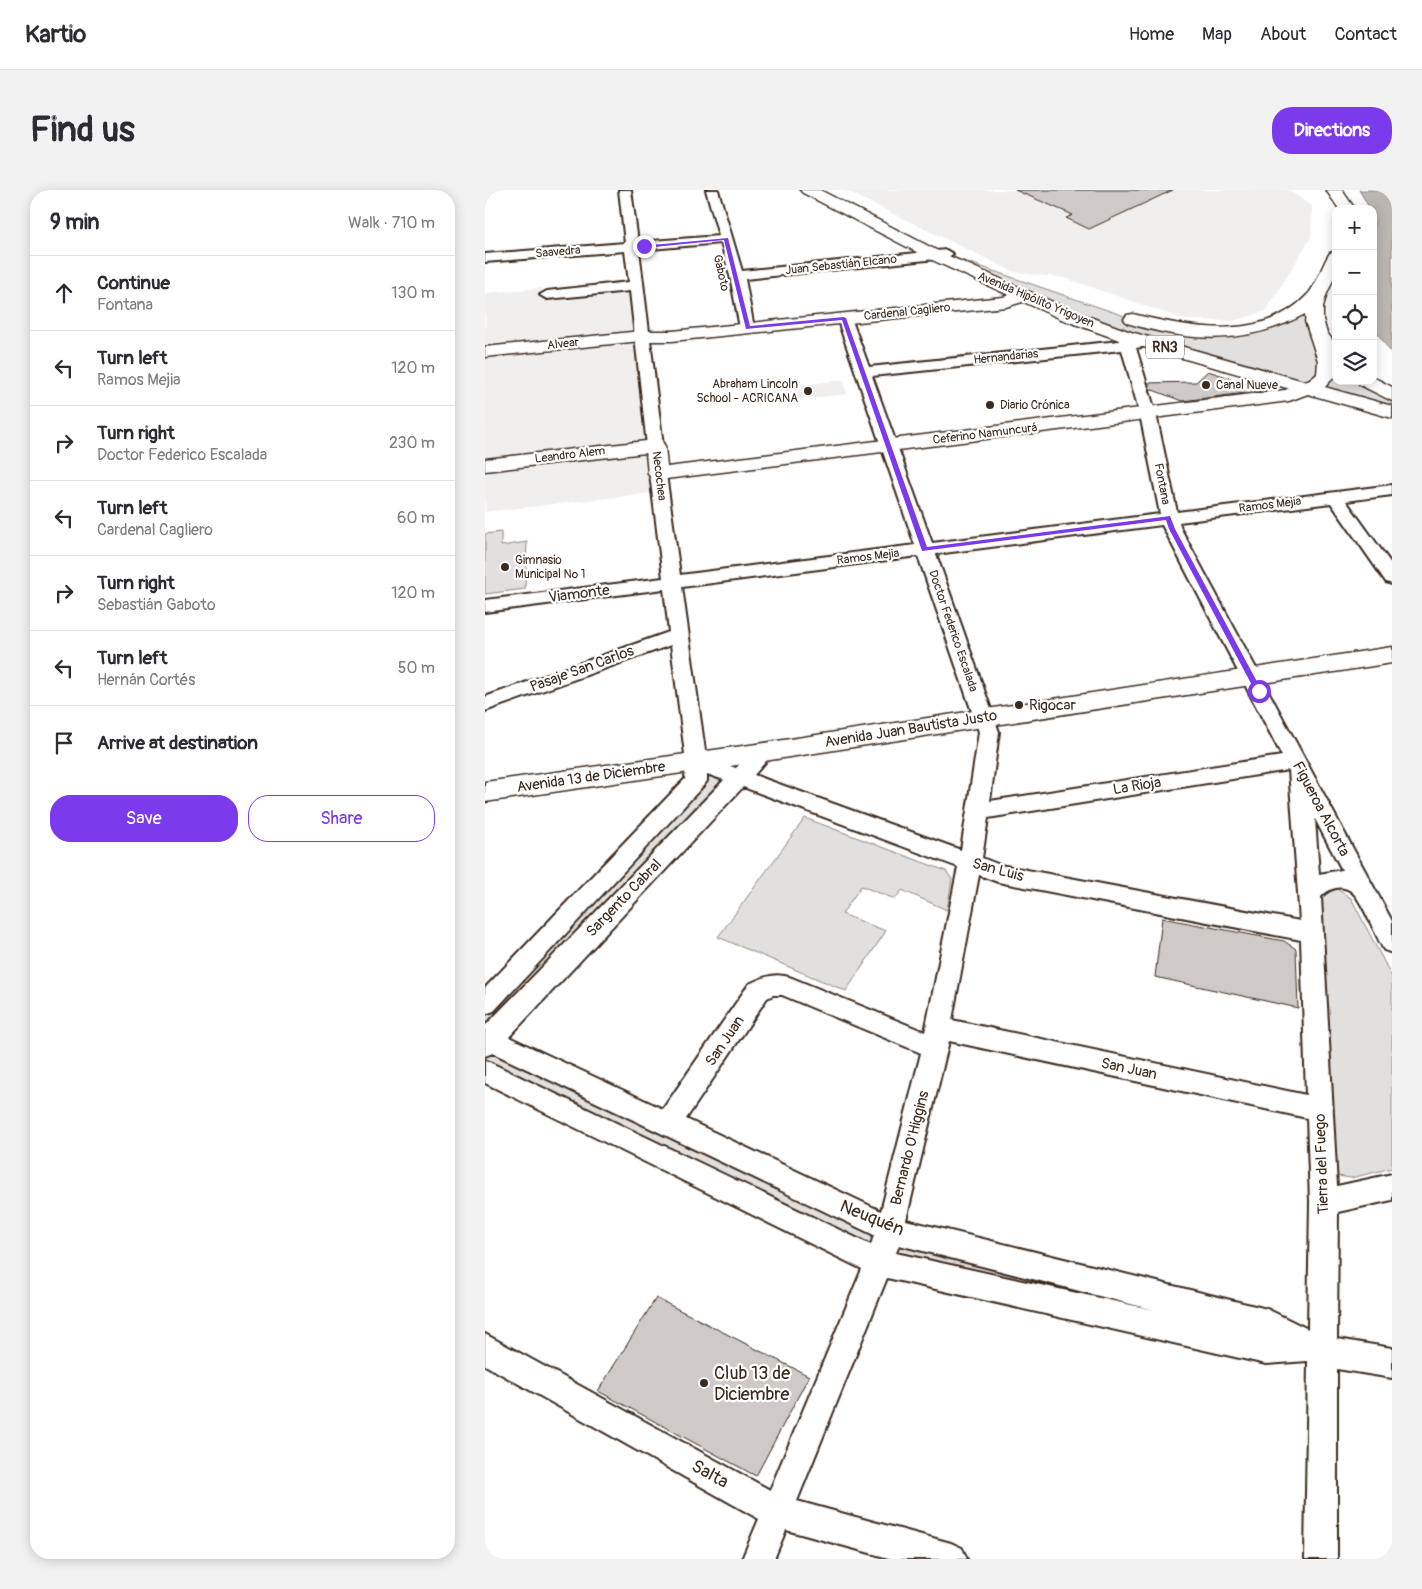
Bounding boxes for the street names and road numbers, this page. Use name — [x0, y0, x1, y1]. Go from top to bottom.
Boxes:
street label: Saavedra — [535, 243, 582, 261]
street label: Juan Sebastián Elcano — [785, 252, 898, 278]
street label: Gaboto — [710, 253, 733, 293]
street label: Avenida Hipólito Yrigoyen — [975, 269, 1097, 331]
street label: Cardenal Cagliero — [863, 300, 952, 324]
street label: Alvear — [546, 335, 580, 353]
road number: RN3 — [1146, 336, 1184, 358]
street label: Hernandarias — [973, 346, 1040, 368]
street label: Ceferino Namuncurá — [932, 420, 1038, 448]
street label: Leandro Alem — [534, 443, 606, 467]
street label: Necochea — [649, 450, 670, 502]
street label: Fontana — [1151, 462, 1173, 506]
street label: Ramos Mejia — [1238, 494, 1302, 516]
street label: Ramos Mejia — [836, 546, 900, 568]
street label: Doctor Federico Escalada — [925, 568, 981, 694]
street label: Viamonte — [547, 581, 611, 607]
street label: Pasaje San Carlos — [527, 641, 637, 697]
street label: Avenida Juan Bautista Justo — [823, 706, 999, 752]
street label: Avenida 13 de Diciembre — [516, 757, 667, 797]
street label: Figueroa Alcorta — [1288, 758, 1354, 860]
street label: La Rioja — [1112, 773, 1162, 799]
street label: San Luis — [970, 854, 1026, 886]
street label: Sargento Cabral — [582, 855, 666, 941]
street label: San Juan — [701, 1012, 749, 1070]
street label: San Juan — [1099, 1054, 1159, 1084]
street label: Bernardo O'Higgins — [887, 1089, 933, 1207]
street label: Tierra del Fuego — [1311, 1113, 1333, 1215]
street label: Neuquén — [836, 1195, 908, 1241]
street label: Salta — [687, 1455, 733, 1493]

